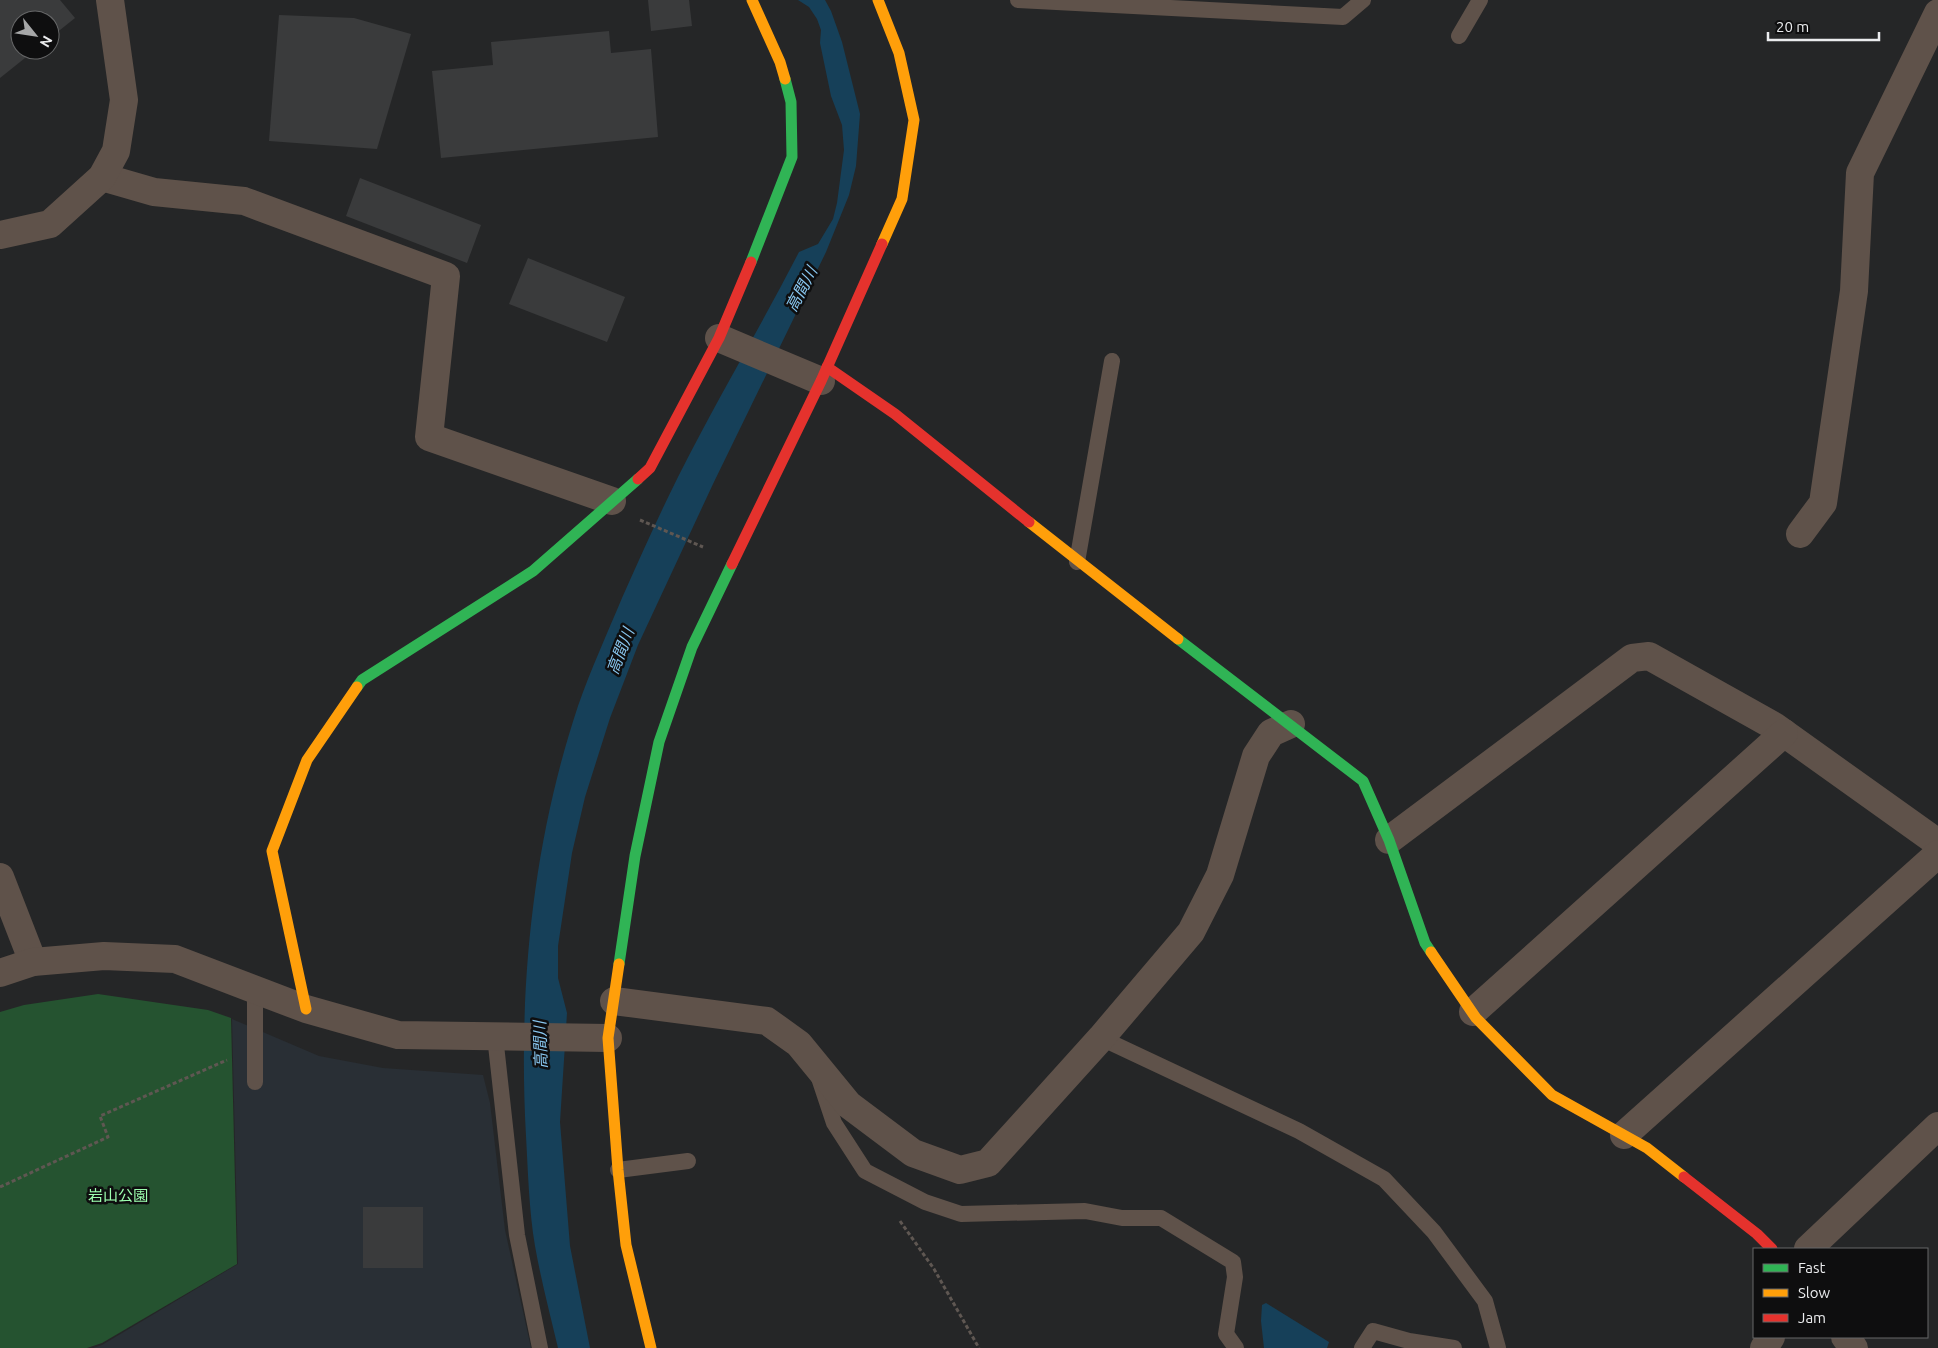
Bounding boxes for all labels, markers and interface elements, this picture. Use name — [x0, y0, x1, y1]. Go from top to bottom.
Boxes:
north arrow — [10, 10, 60, 60]
scale bar — [1768, 10, 1879, 42]
text: 20 m — [1776, 18, 1809, 35]
text: N — [37, 33, 56, 50]
water label: 高間川 — [782, 262, 821, 314]
water label: 高間川 — [603, 624, 638, 677]
water label: 高間川 — [530, 1019, 550, 1069]
park label: 岩山公園 — [88, 1187, 148, 1204]
legend — [1753, 1248, 1928, 1338]
text: Fast — [1798, 1259, 1826, 1276]
text: Slow — [1798, 1284, 1831, 1301]
text: Jam — [1798, 1309, 1826, 1326]

